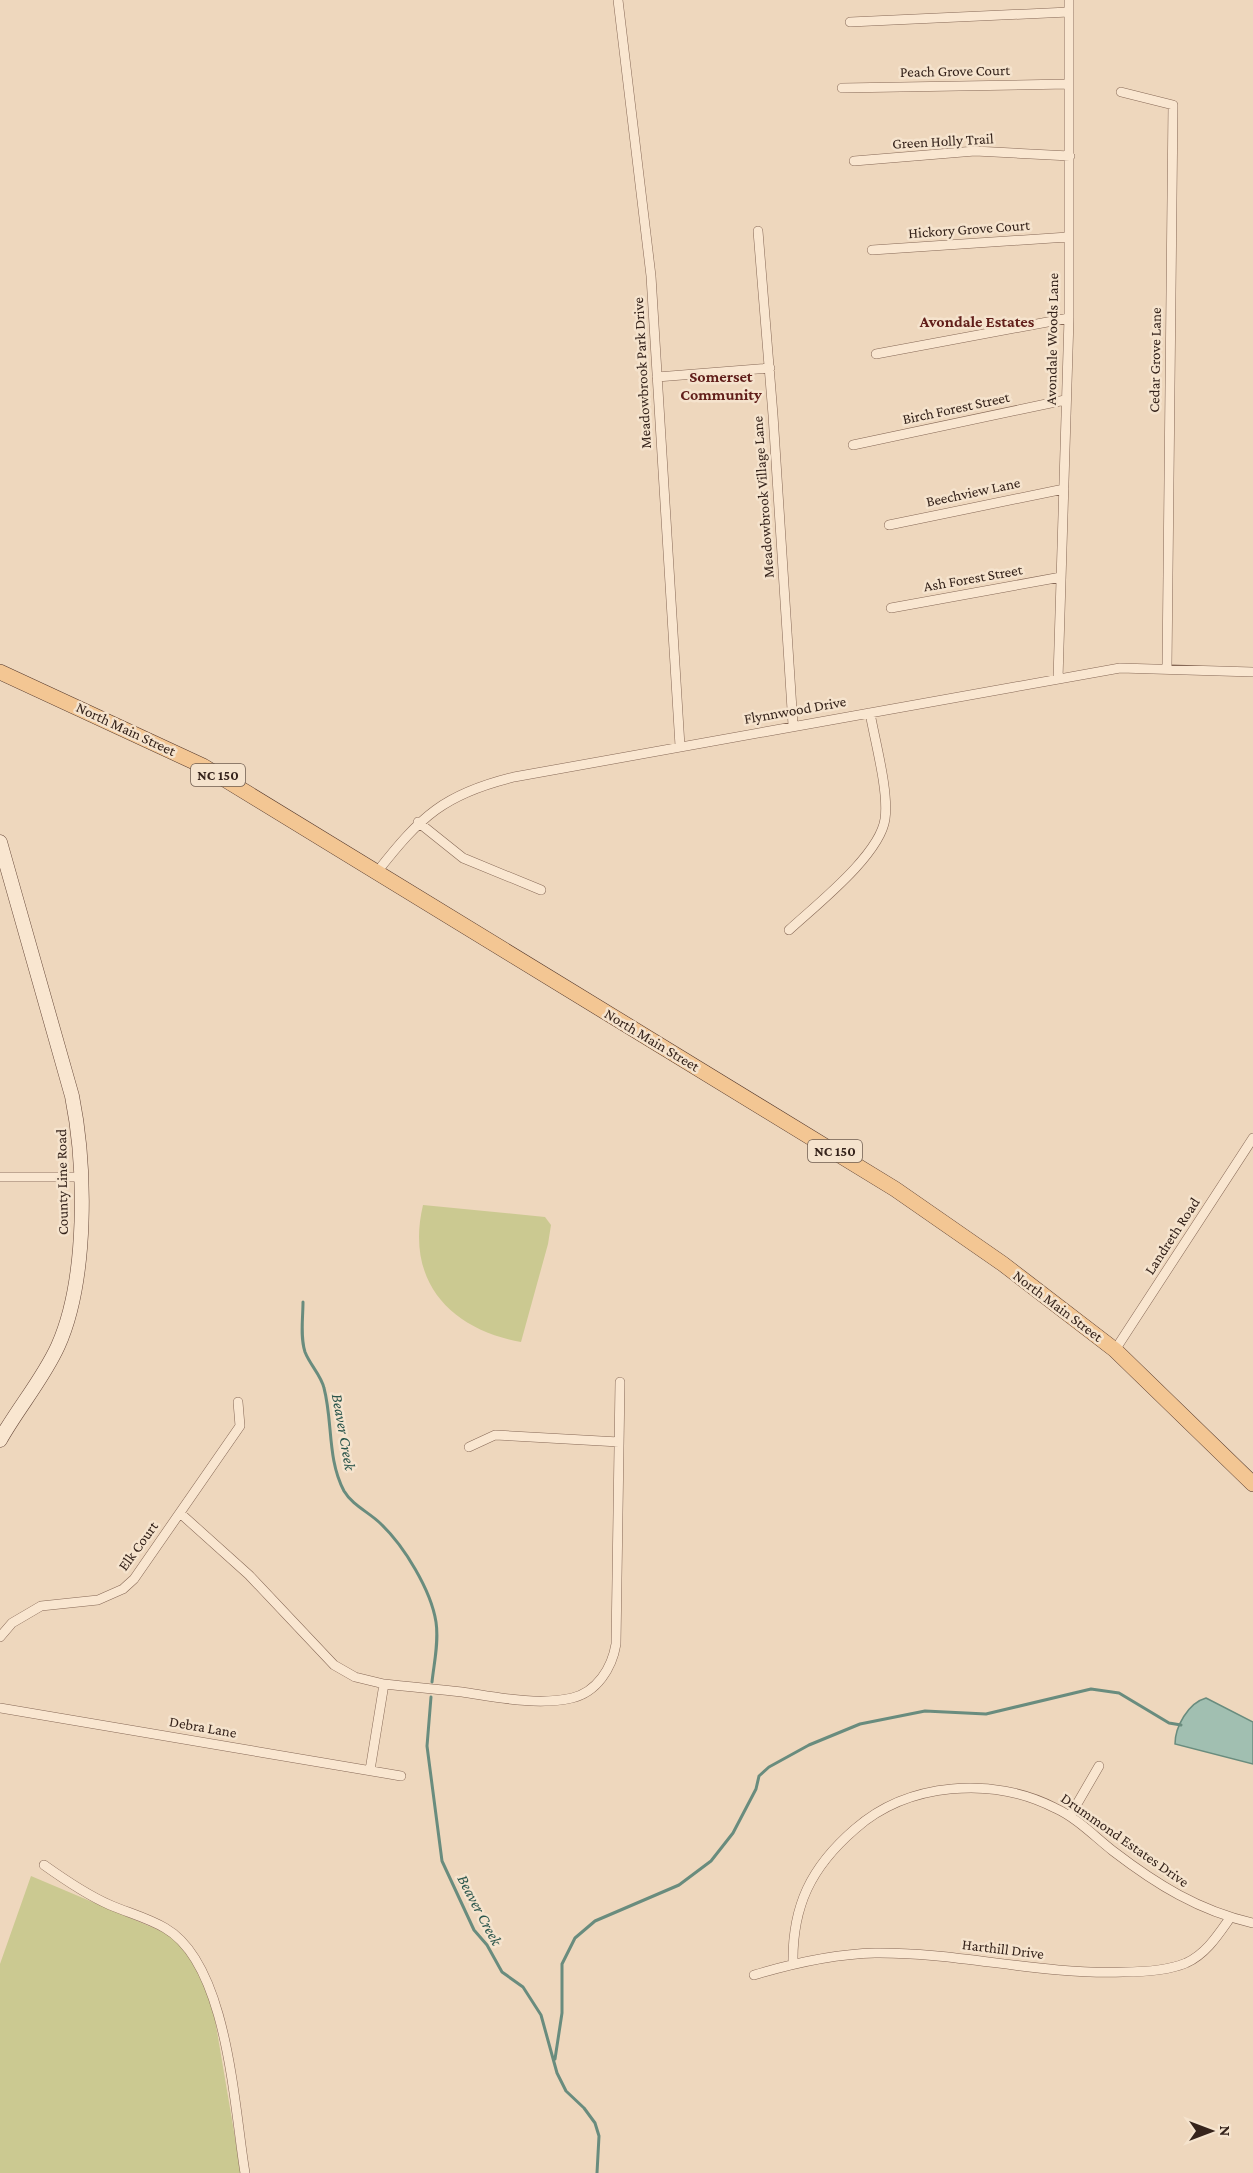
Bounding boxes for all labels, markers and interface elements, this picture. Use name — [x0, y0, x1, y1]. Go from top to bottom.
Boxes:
street label: Peach Grove Court — [900, 62, 1011, 80]
street label: Green Holly Trail — [892, 130, 994, 153]
street label: Hickory Grove Court — [908, 217, 1032, 242]
street label: Avondale Woods Lane — [1043, 272, 1061, 405]
street label: Meadowbrook Park Drive — [630, 296, 654, 449]
street label: Cedar Grove Lane — [1146, 307, 1164, 413]
district label: Avondale Estates — [919, 313, 1035, 330]
district label: Somerset Community — [680, 368, 762, 403]
street label: Birch Forest Street — [901, 389, 1012, 427]
street label: Meadowbrook Village Lane — [749, 415, 778, 579]
street label: Beechview Lane — [924, 474, 1022, 510]
street label: Ash Forest Street — [922, 561, 1025, 595]
street label: Flynnwood Drive — [743, 693, 848, 728]
street label: North Main Street — [74, 699, 179, 759]
road number: NC 150 — [191, 764, 245, 786]
street label: North Main Street — [602, 1005, 703, 1075]
street label: County Line Road — [53, 1129, 72, 1235]
road number: NC 150 — [808, 1140, 862, 1162]
street label: Landreth Road — [1141, 1195, 1203, 1277]
street label: North Main Street — [1010, 1267, 1107, 1345]
water label: Beaver Creek — [329, 1392, 359, 1473]
street label: Elk Court — [115, 1518, 162, 1574]
street label: Debra Lane — [168, 1713, 238, 1741]
street label: Drummond Estates Drive — [1058, 1790, 1192, 1890]
water label: Beaver Creek — [454, 1872, 506, 1949]
street label: Harthill Drive — [961, 1936, 1045, 1962]
north arrow — [1181, 2101, 1241, 2161]
text: N — [1217, 2126, 1234, 2137]

